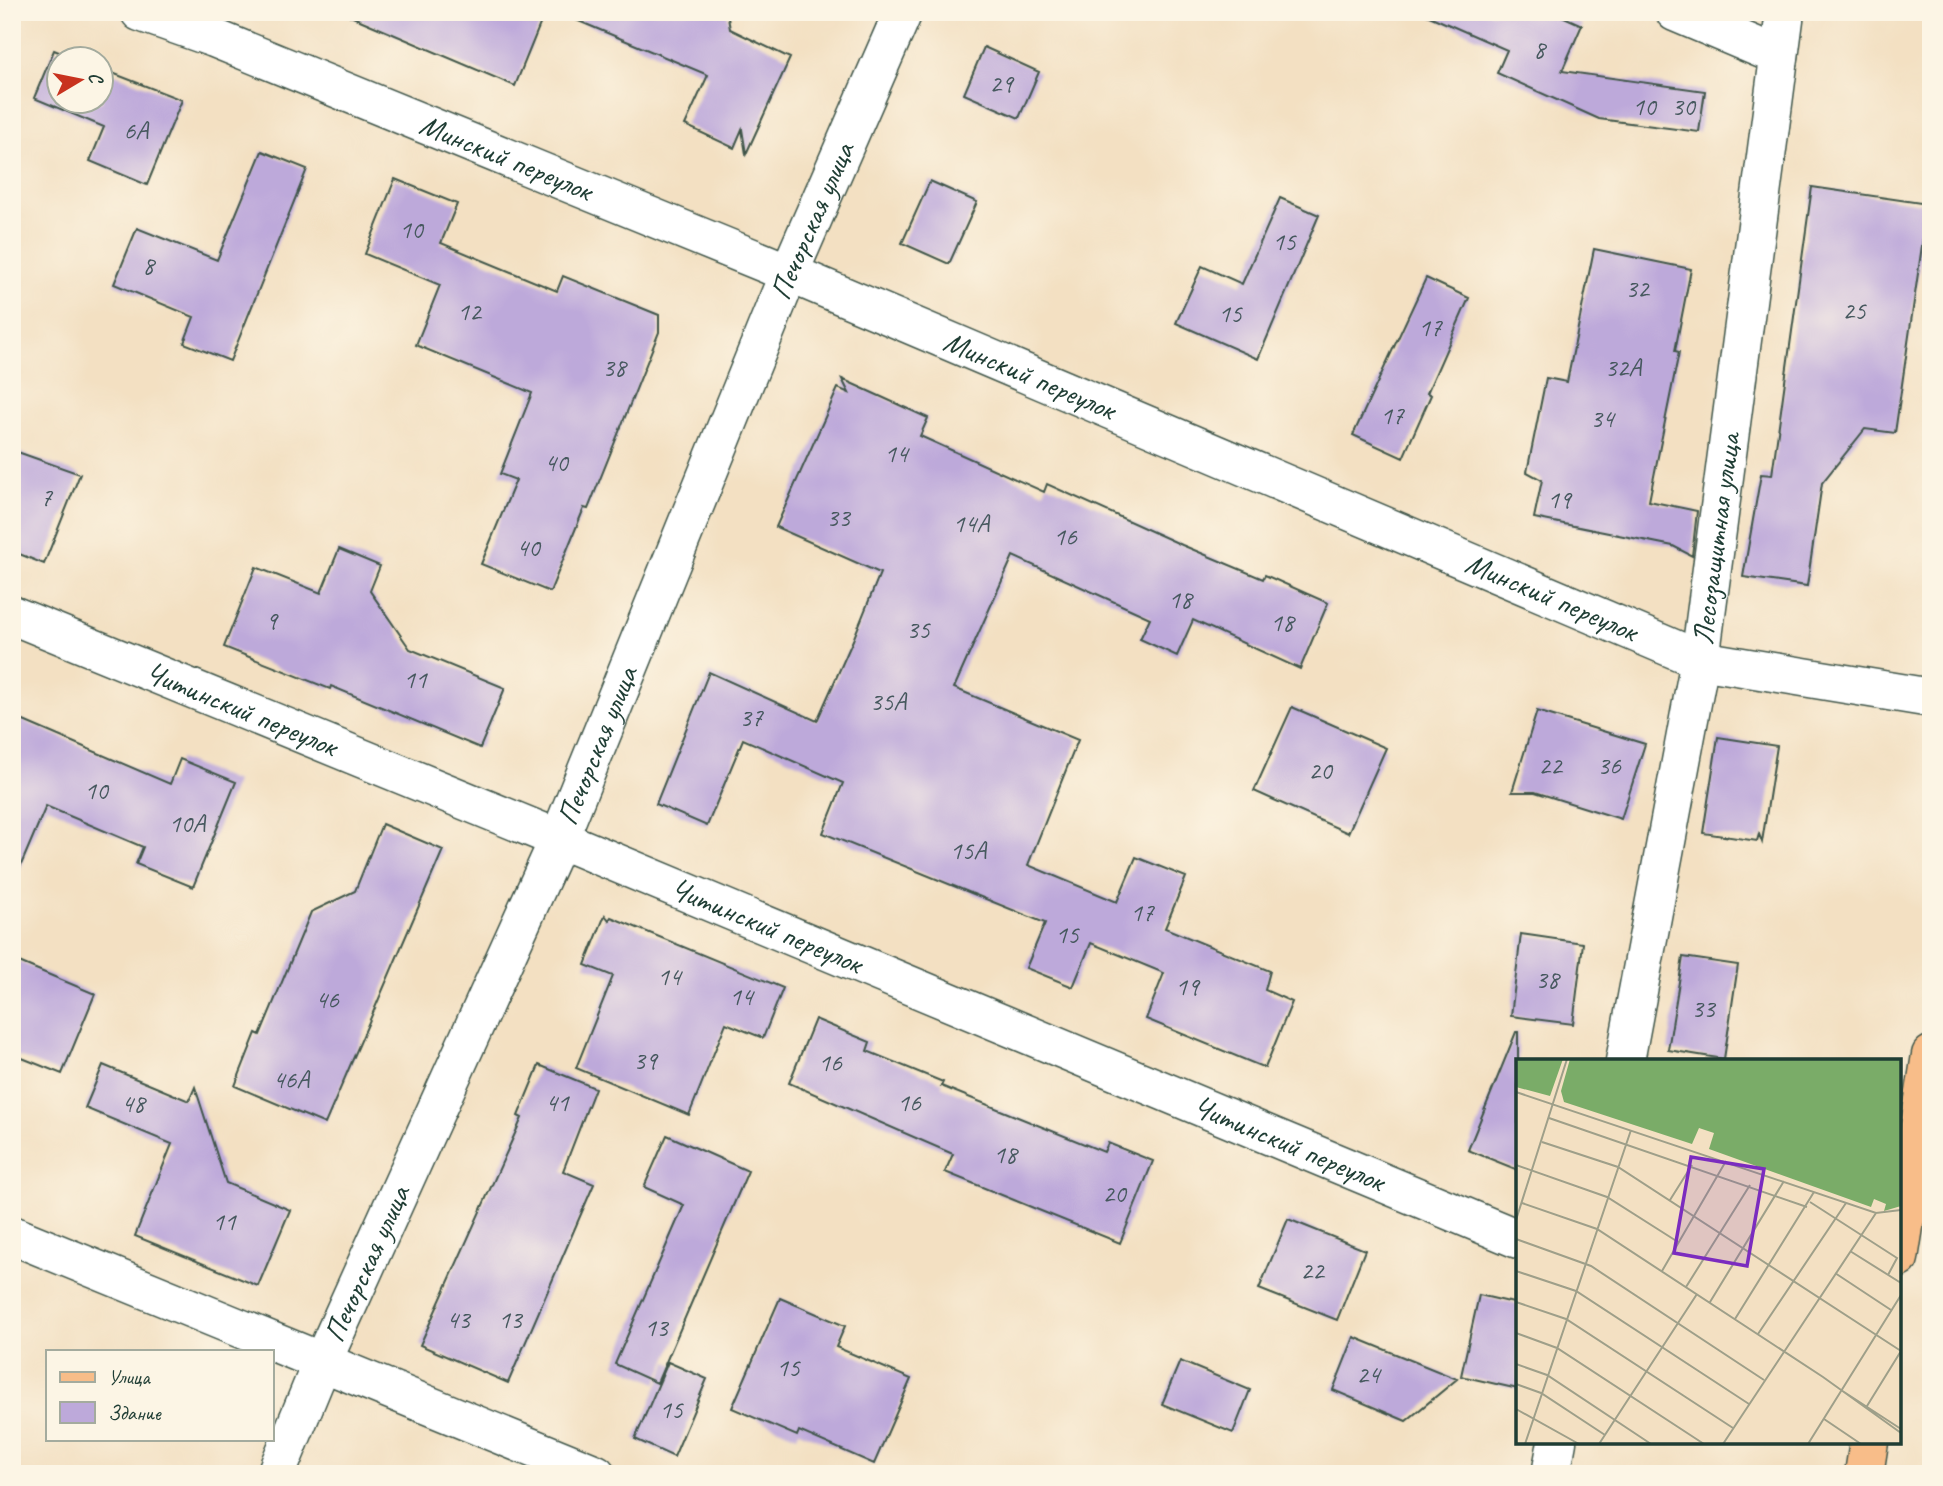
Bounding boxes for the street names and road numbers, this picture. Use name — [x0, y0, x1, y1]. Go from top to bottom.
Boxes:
street label: Минский переулок — [414, 105, 601, 211]
street label: Печорская улица — [761, 135, 863, 305]
street label: Минский переулок — [938, 322, 1124, 430]
street label: Лесозащитная улица — [1683, 428, 1749, 647]
street label: Минский переулок — [1460, 544, 1646, 651]
street label: Читинский переулок — [140, 653, 346, 766]
street label: Печорская улица — [548, 659, 647, 830]
street label: Читинский переулок — [665, 869, 870, 983]
street label: Читинский переулок — [1188, 1087, 1393, 1201]
street label: Печорская улица — [315, 1178, 419, 1348]

